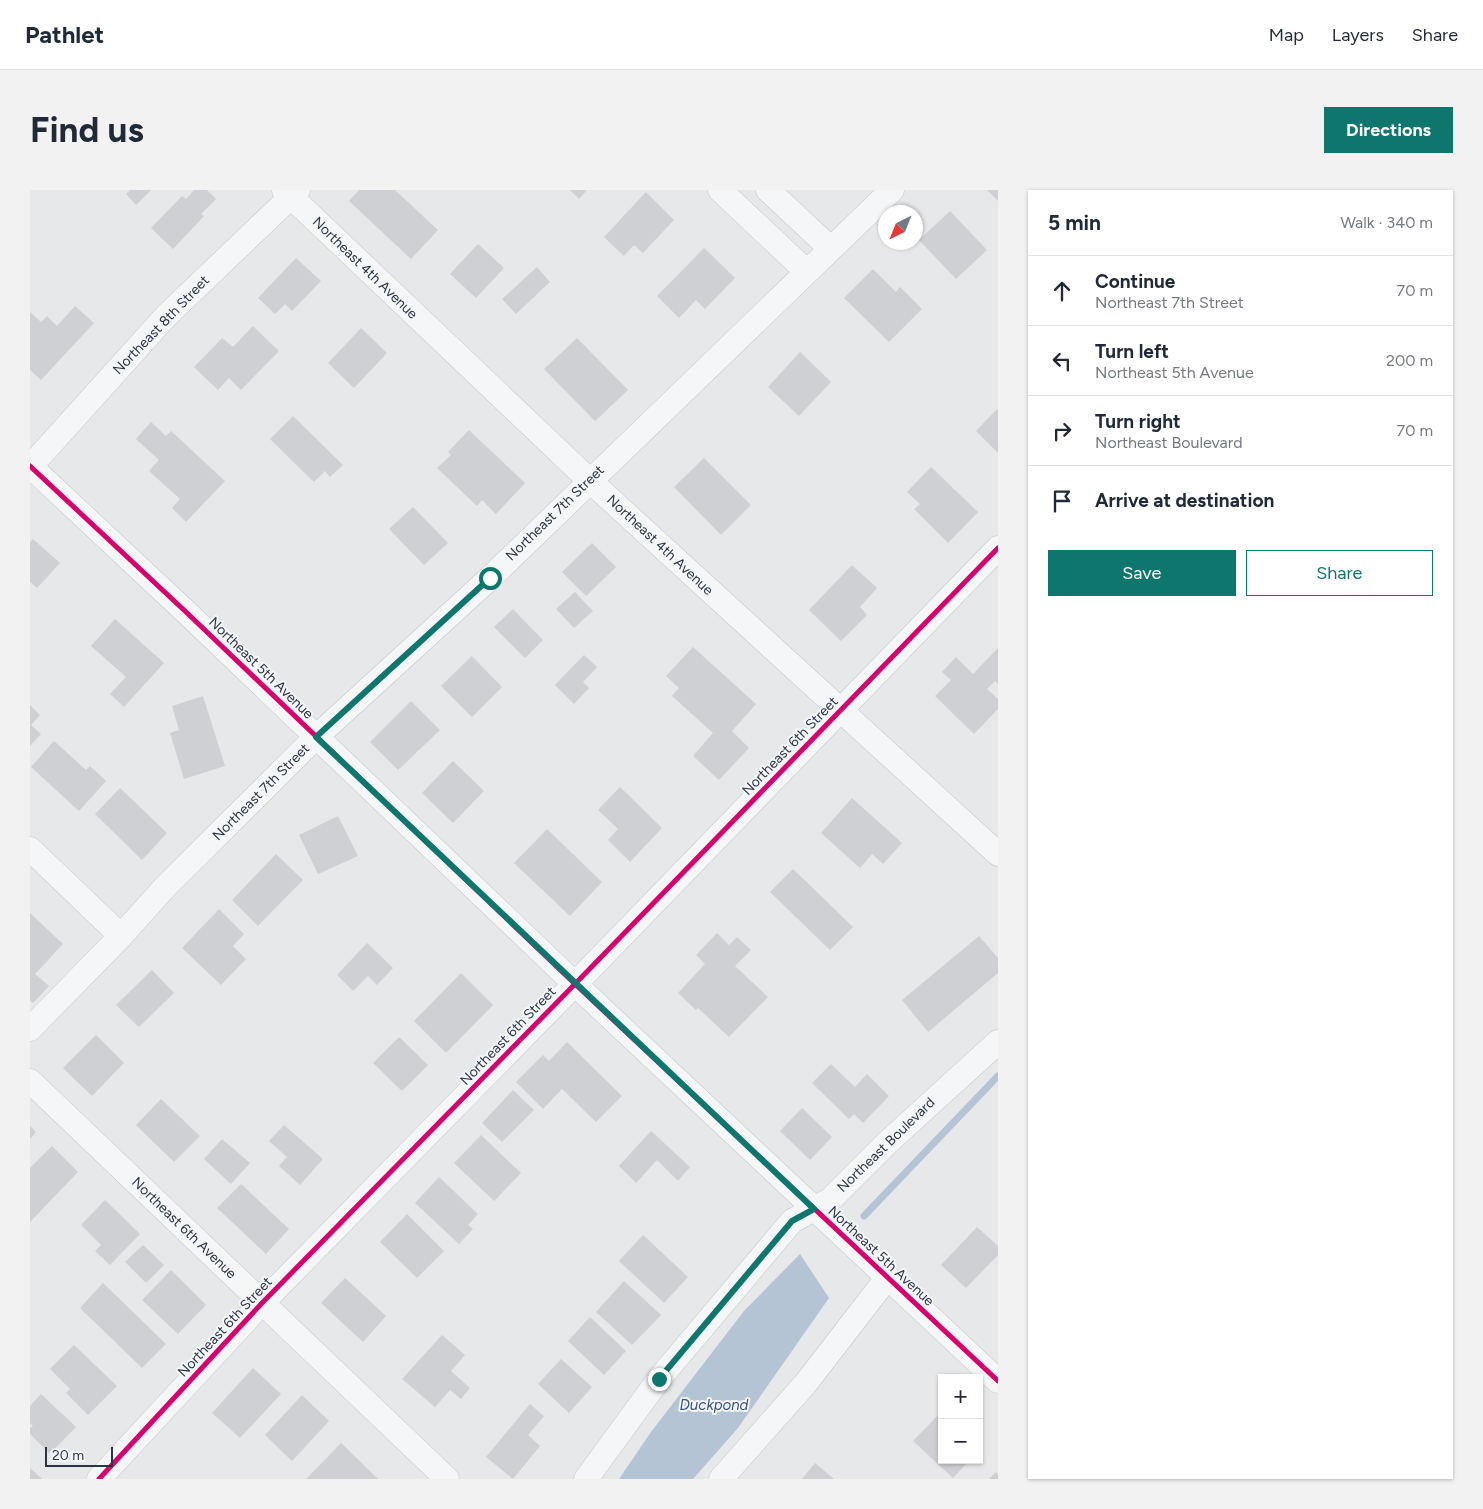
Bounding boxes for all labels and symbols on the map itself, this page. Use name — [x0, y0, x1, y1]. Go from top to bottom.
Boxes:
north arrow — [878, 205, 923, 250]
street label: Northeast 4th Avenue — [309, 213, 421, 323]
street label: Northeast 8th Street — [109, 272, 213, 378]
street label: Northeast 7th Street — [502, 462, 608, 564]
street label: Northeast 4th Avenue — [603, 491, 717, 599]
route start — [479, 567, 502, 590]
street label: Northeast 5th Avenue — [205, 614, 317, 723]
street label: Northeast 6th Street — [739, 693, 841, 799]
street label: Northeast 7th Street — [209, 740, 313, 844]
street label: Northeast 6th Street — [457, 983, 559, 1089]
street label: Northeast Boulevard — [834, 1094, 938, 1196]
street label: Northeast 6th Avenue — [128, 1174, 240, 1283]
street label: Northeast 5th Avenue — [824, 1202, 938, 1310]
street label: Northeast 6th Street — [174, 1273, 276, 1381]
route end — [648, 1368, 671, 1391]
water label: Duckpond — [680, 1396, 749, 1414]
scale bar — [45, 1444, 112, 1467]

